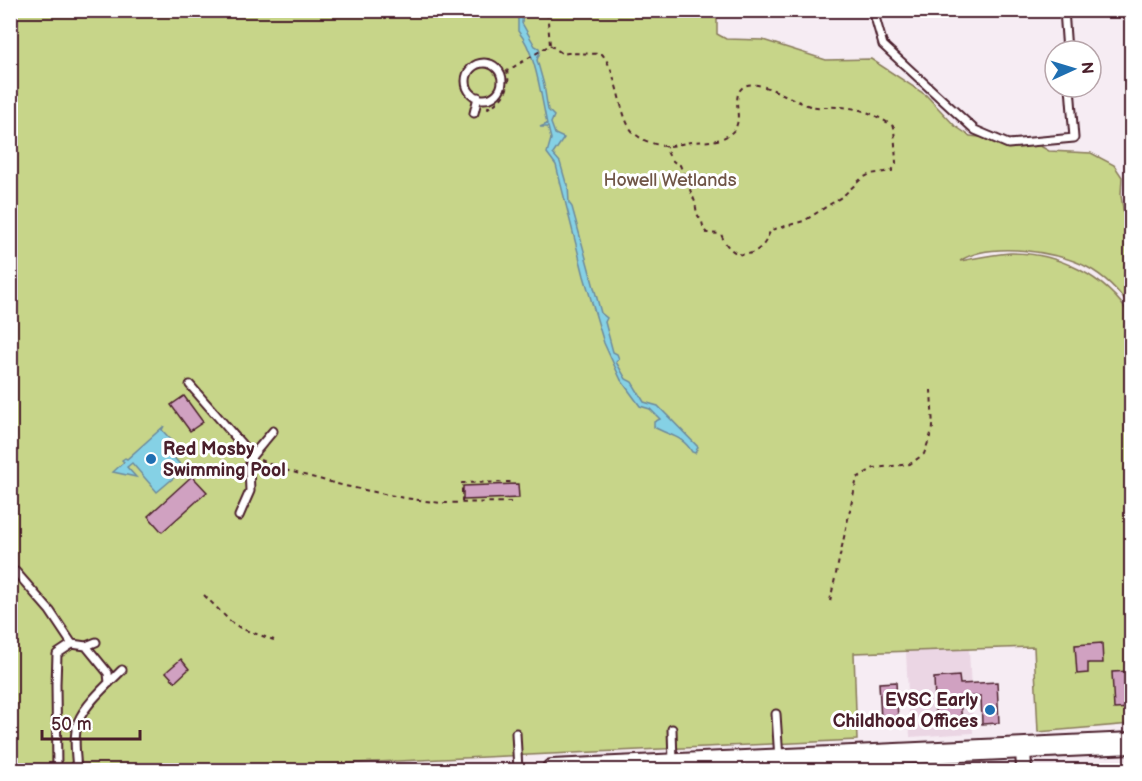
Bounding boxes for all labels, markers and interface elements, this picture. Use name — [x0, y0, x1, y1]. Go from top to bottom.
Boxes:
north arrow — [1043, 39, 1103, 99]
text: N — [1077, 61, 1096, 75]
park label: Howell Wetlands — [603, 170, 737, 191]
place label: Red Mosby Swimming Pool — [163, 439, 286, 481]
marker: Red Mosby Swimming Pool — [144, 452, 158, 466]
place label: EVSC Early Childhood Offices — [833, 690, 979, 732]
scale bar — [42, 703, 140, 741]
marker: EVSC Early Childhood Offices — [983, 703, 997, 717]
text: 50 m — [51, 714, 92, 735]

